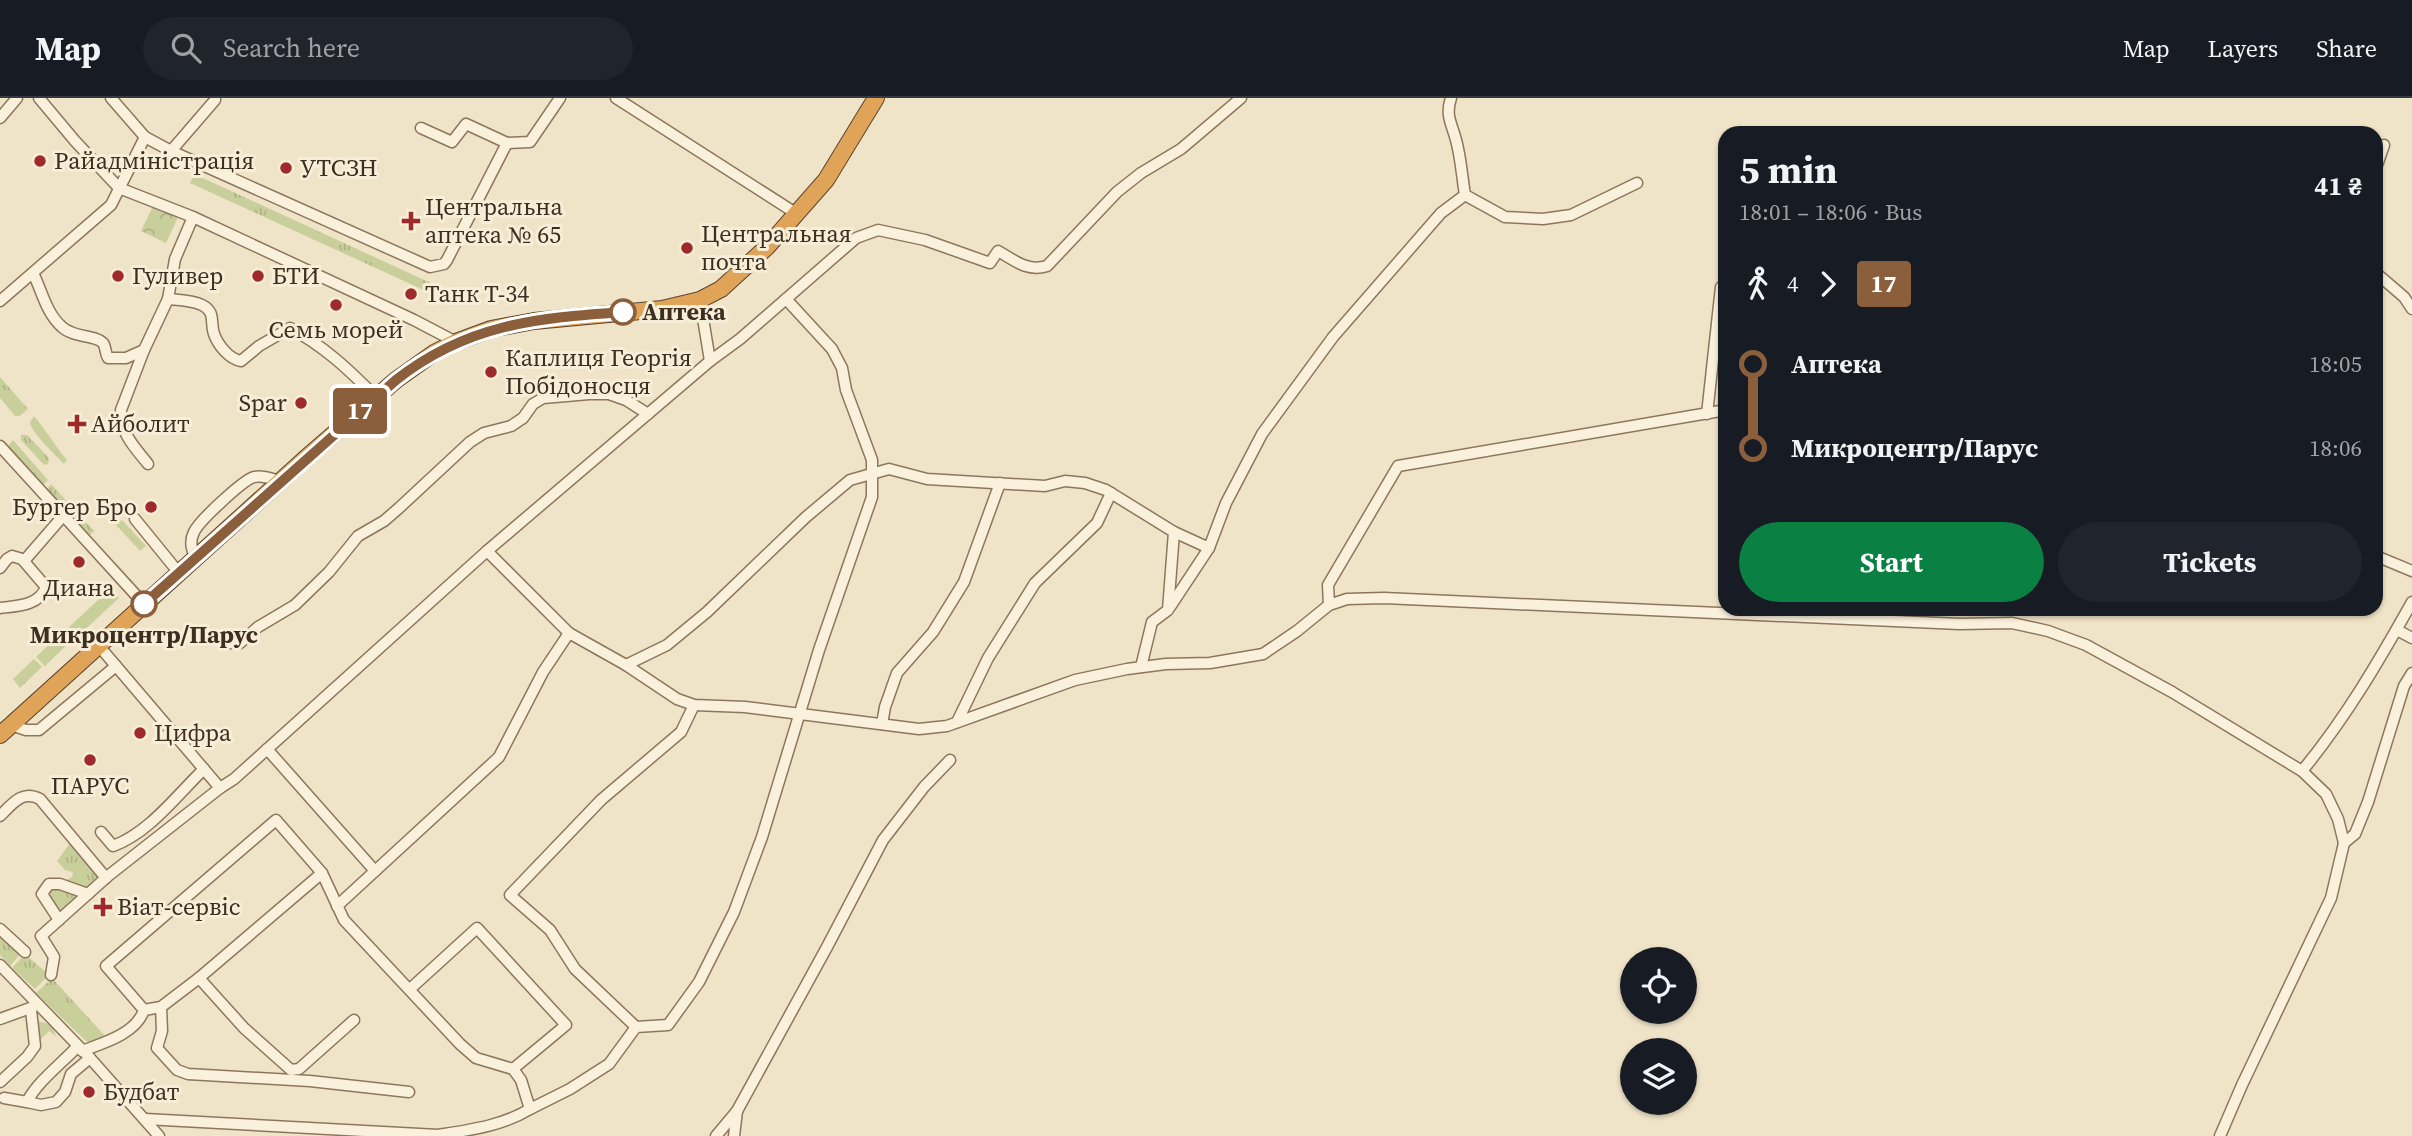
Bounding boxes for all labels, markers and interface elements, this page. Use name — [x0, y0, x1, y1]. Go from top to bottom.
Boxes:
search box — [143, 17, 633, 80]
text: Map — [35, 26, 101, 71]
icon: search — [167, 29, 205, 67]
text: Search here — [223, 30, 360, 66]
text: Map — [2123, 32, 2170, 65]
text: Layers — [2208, 32, 2278, 65]
text: Share — [2316, 32, 2377, 65]
place label: Райадміністрація — [54, 144, 254, 177]
text: 5 min — [1739, 144, 1838, 196]
place label: УТСЗН — [300, 151, 378, 184]
marker: Райадміністрація — [32, 153, 48, 169]
marker: УТСЗН — [278, 160, 294, 176]
text: 41 ₴ — [2314, 168, 2362, 204]
place label: Центральна аптека № 65 — [425, 190, 563, 251]
text: 18:01 – 18:06 · Bus — [1739, 196, 1922, 228]
marker: Центральна аптека № 65 — [403, 213, 419, 229]
place label: Центральная почта — [701, 217, 851, 278]
marker: Центральная почта — [679, 240, 695, 256]
place label: Гуливер — [132, 259, 223, 292]
place label: БТИ — [272, 259, 320, 292]
icon: walk — [1739, 265, 1777, 303]
icon: forward — [1809, 265, 1847, 303]
text: 17 — [1871, 267, 1897, 300]
marker: Гуливер — [110, 268, 126, 284]
marker: БТИ — [250, 268, 266, 284]
text: 4 — [1787, 268, 1799, 300]
place label: Танк Т-34 — [425, 277, 529, 310]
marker: Танк Т-34 — [403, 286, 419, 302]
place label: Аптека — [642, 295, 726, 328]
marker: Семь морей — [328, 297, 344, 313]
marker: Аптека — [610, 299, 636, 325]
place label: Семь морей — [268, 313, 404, 346]
place label: Каплиця Георгія Побідоносця — [505, 341, 692, 402]
text: Аптека — [1791, 346, 1882, 382]
text: 18:05 — [2309, 348, 2362, 380]
marker: Каплиця Георгія Побідоносця — [483, 364, 499, 380]
place label: Spar — [239, 386, 287, 419]
line badge: 17 — [328, 388, 392, 434]
text: 17 — [347, 394, 373, 427]
marker: Spar — [293, 395, 309, 411]
place label: Айболит — [91, 407, 190, 440]
marker: Айболит — [69, 416, 85, 432]
text: Микроцентр/Парус — [1791, 430, 2038, 466]
text: 18:06 — [2309, 432, 2362, 464]
place label: Бургер Бро — [12, 490, 137, 523]
marker: Бургер Бро — [143, 499, 159, 515]
button: Start — [1739, 522, 2044, 602]
button: Tickets — [2058, 522, 2362, 602]
marker: Диана — [71, 554, 87, 570]
place label: Диана — [43, 571, 116, 604]
marker: Микроцентр/Парус — [131, 591, 157, 617]
place label: Микроцентр/Парус — [30, 618, 258, 651]
place label: Цифра — [154, 716, 232, 749]
marker: Цифра — [132, 725, 148, 741]
marker: ПАРУС — [82, 752, 98, 768]
place label: ПАРУС — [51, 769, 129, 802]
place label: Віат-сервіс — [117, 890, 240, 923]
marker: Віат-сервіс — [95, 899, 111, 915]
map controls — [1620, 947, 1697, 1115]
button: locate — [1620, 947, 1697, 1024]
button: layers — [1620, 1038, 1697, 1115]
place label: Будбат — [103, 1075, 180, 1108]
marker: Будбат — [81, 1084, 97, 1100]

